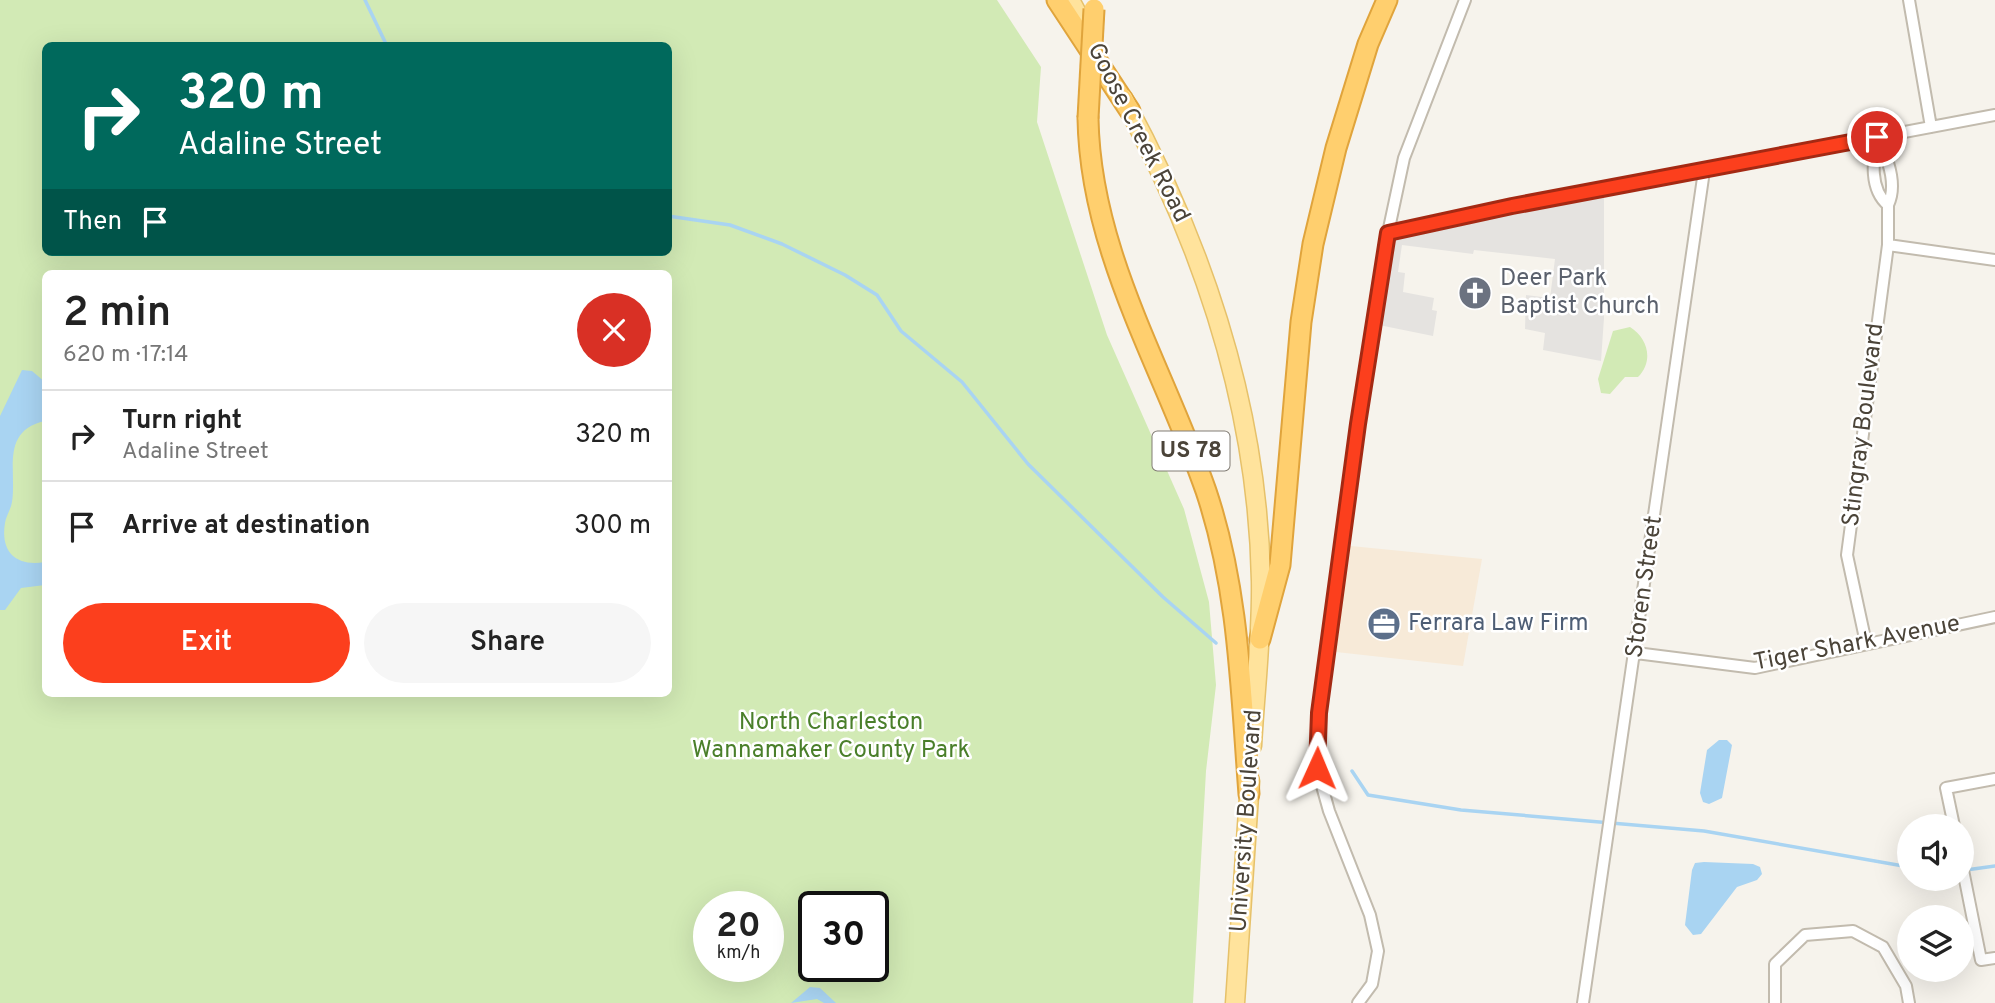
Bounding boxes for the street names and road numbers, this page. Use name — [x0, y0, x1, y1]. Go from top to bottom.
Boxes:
street label: Goose Creek Road — [1080, 38, 1196, 228]
street label: Stingray Boulevard — [1837, 322, 1891, 528]
road number: US 78 — [1152, 432, 1230, 471]
street label: Storen Street — [1620, 514, 1670, 660]
street label: Tiger Shark Avenue — [1751, 609, 1963, 679]
street label: University Boulevard — [1224, 708, 1270, 934]

